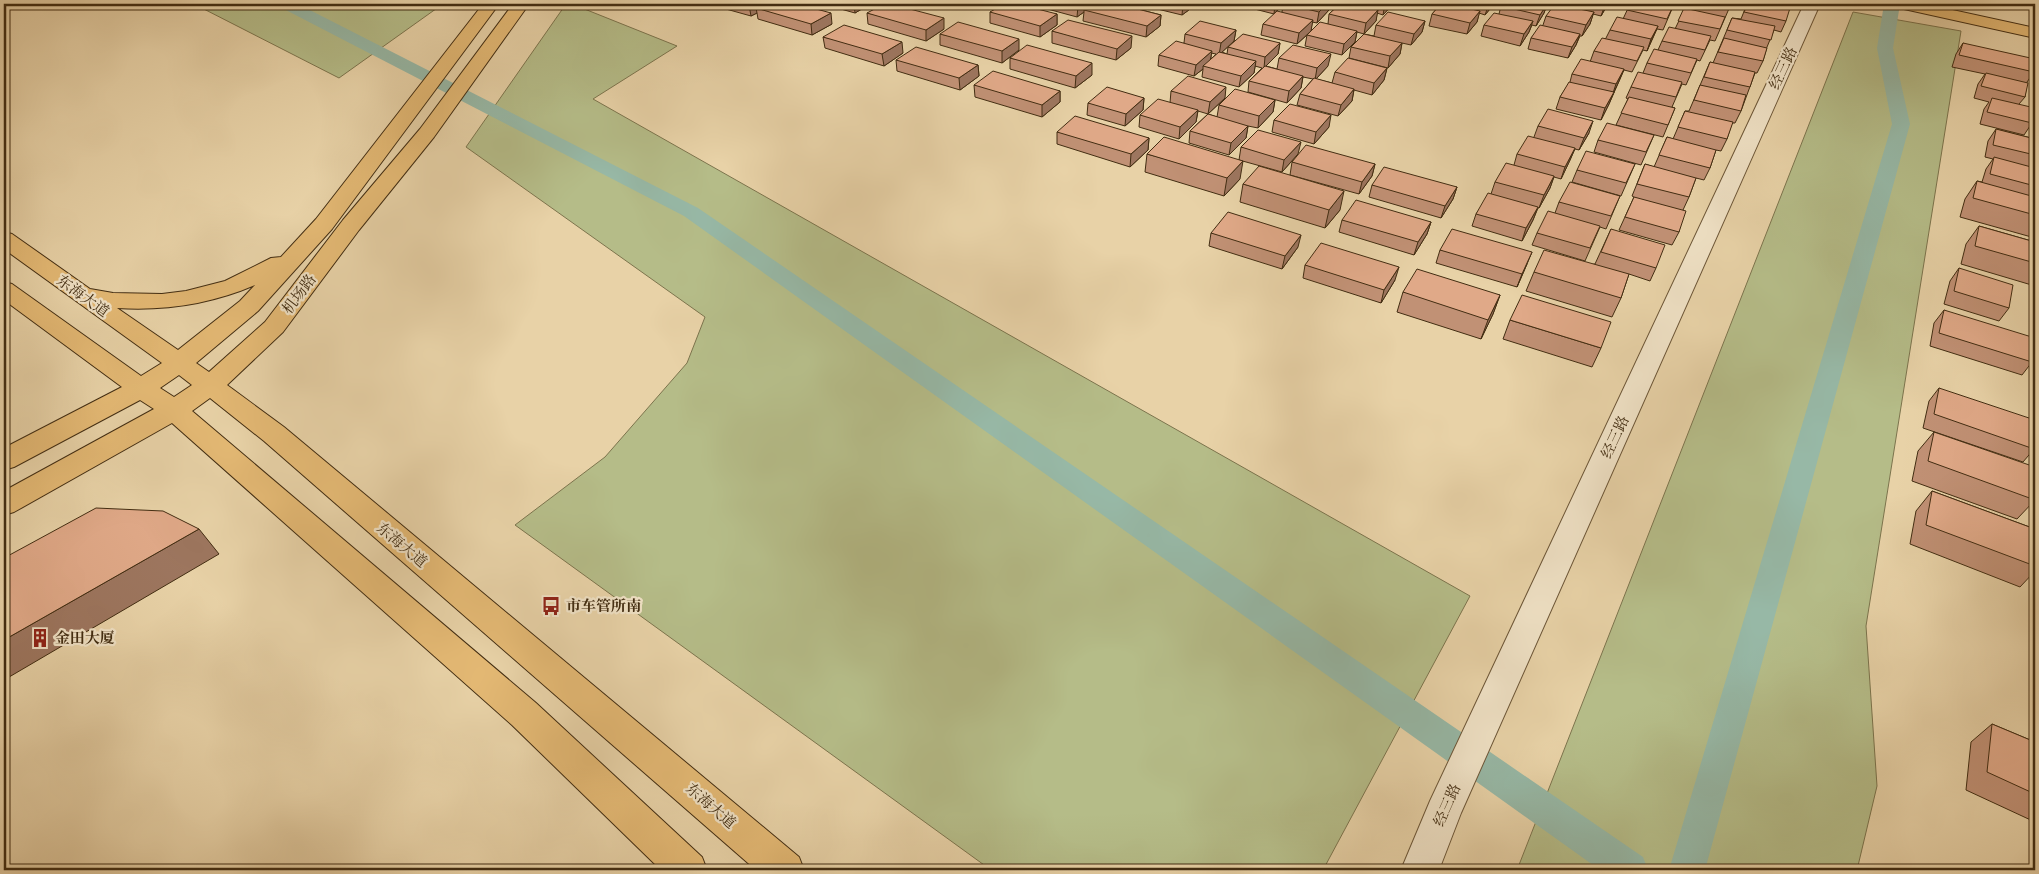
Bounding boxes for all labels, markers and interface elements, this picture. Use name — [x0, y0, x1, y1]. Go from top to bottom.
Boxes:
street label: 经三路 — [1764, 43, 1802, 93]
street label: 东海大道 — [53, 270, 113, 322]
street label: 机场路 — [277, 270, 321, 318]
street label: 经三路 — [1596, 412, 1634, 462]
street label: 东海大道 — [373, 518, 431, 572]
bus stop icon: 市车管所南 — [540, 595, 562, 617]
place label: 市车管所南 — [566, 596, 641, 616]
building icon: 金田大厦 — [29, 627, 51, 649]
place label: 金田大厦 — [55, 628, 115, 648]
street label: 东海大道 — [682, 779, 740, 833]
street label: 经三路 — [1429, 780, 1465, 830]

